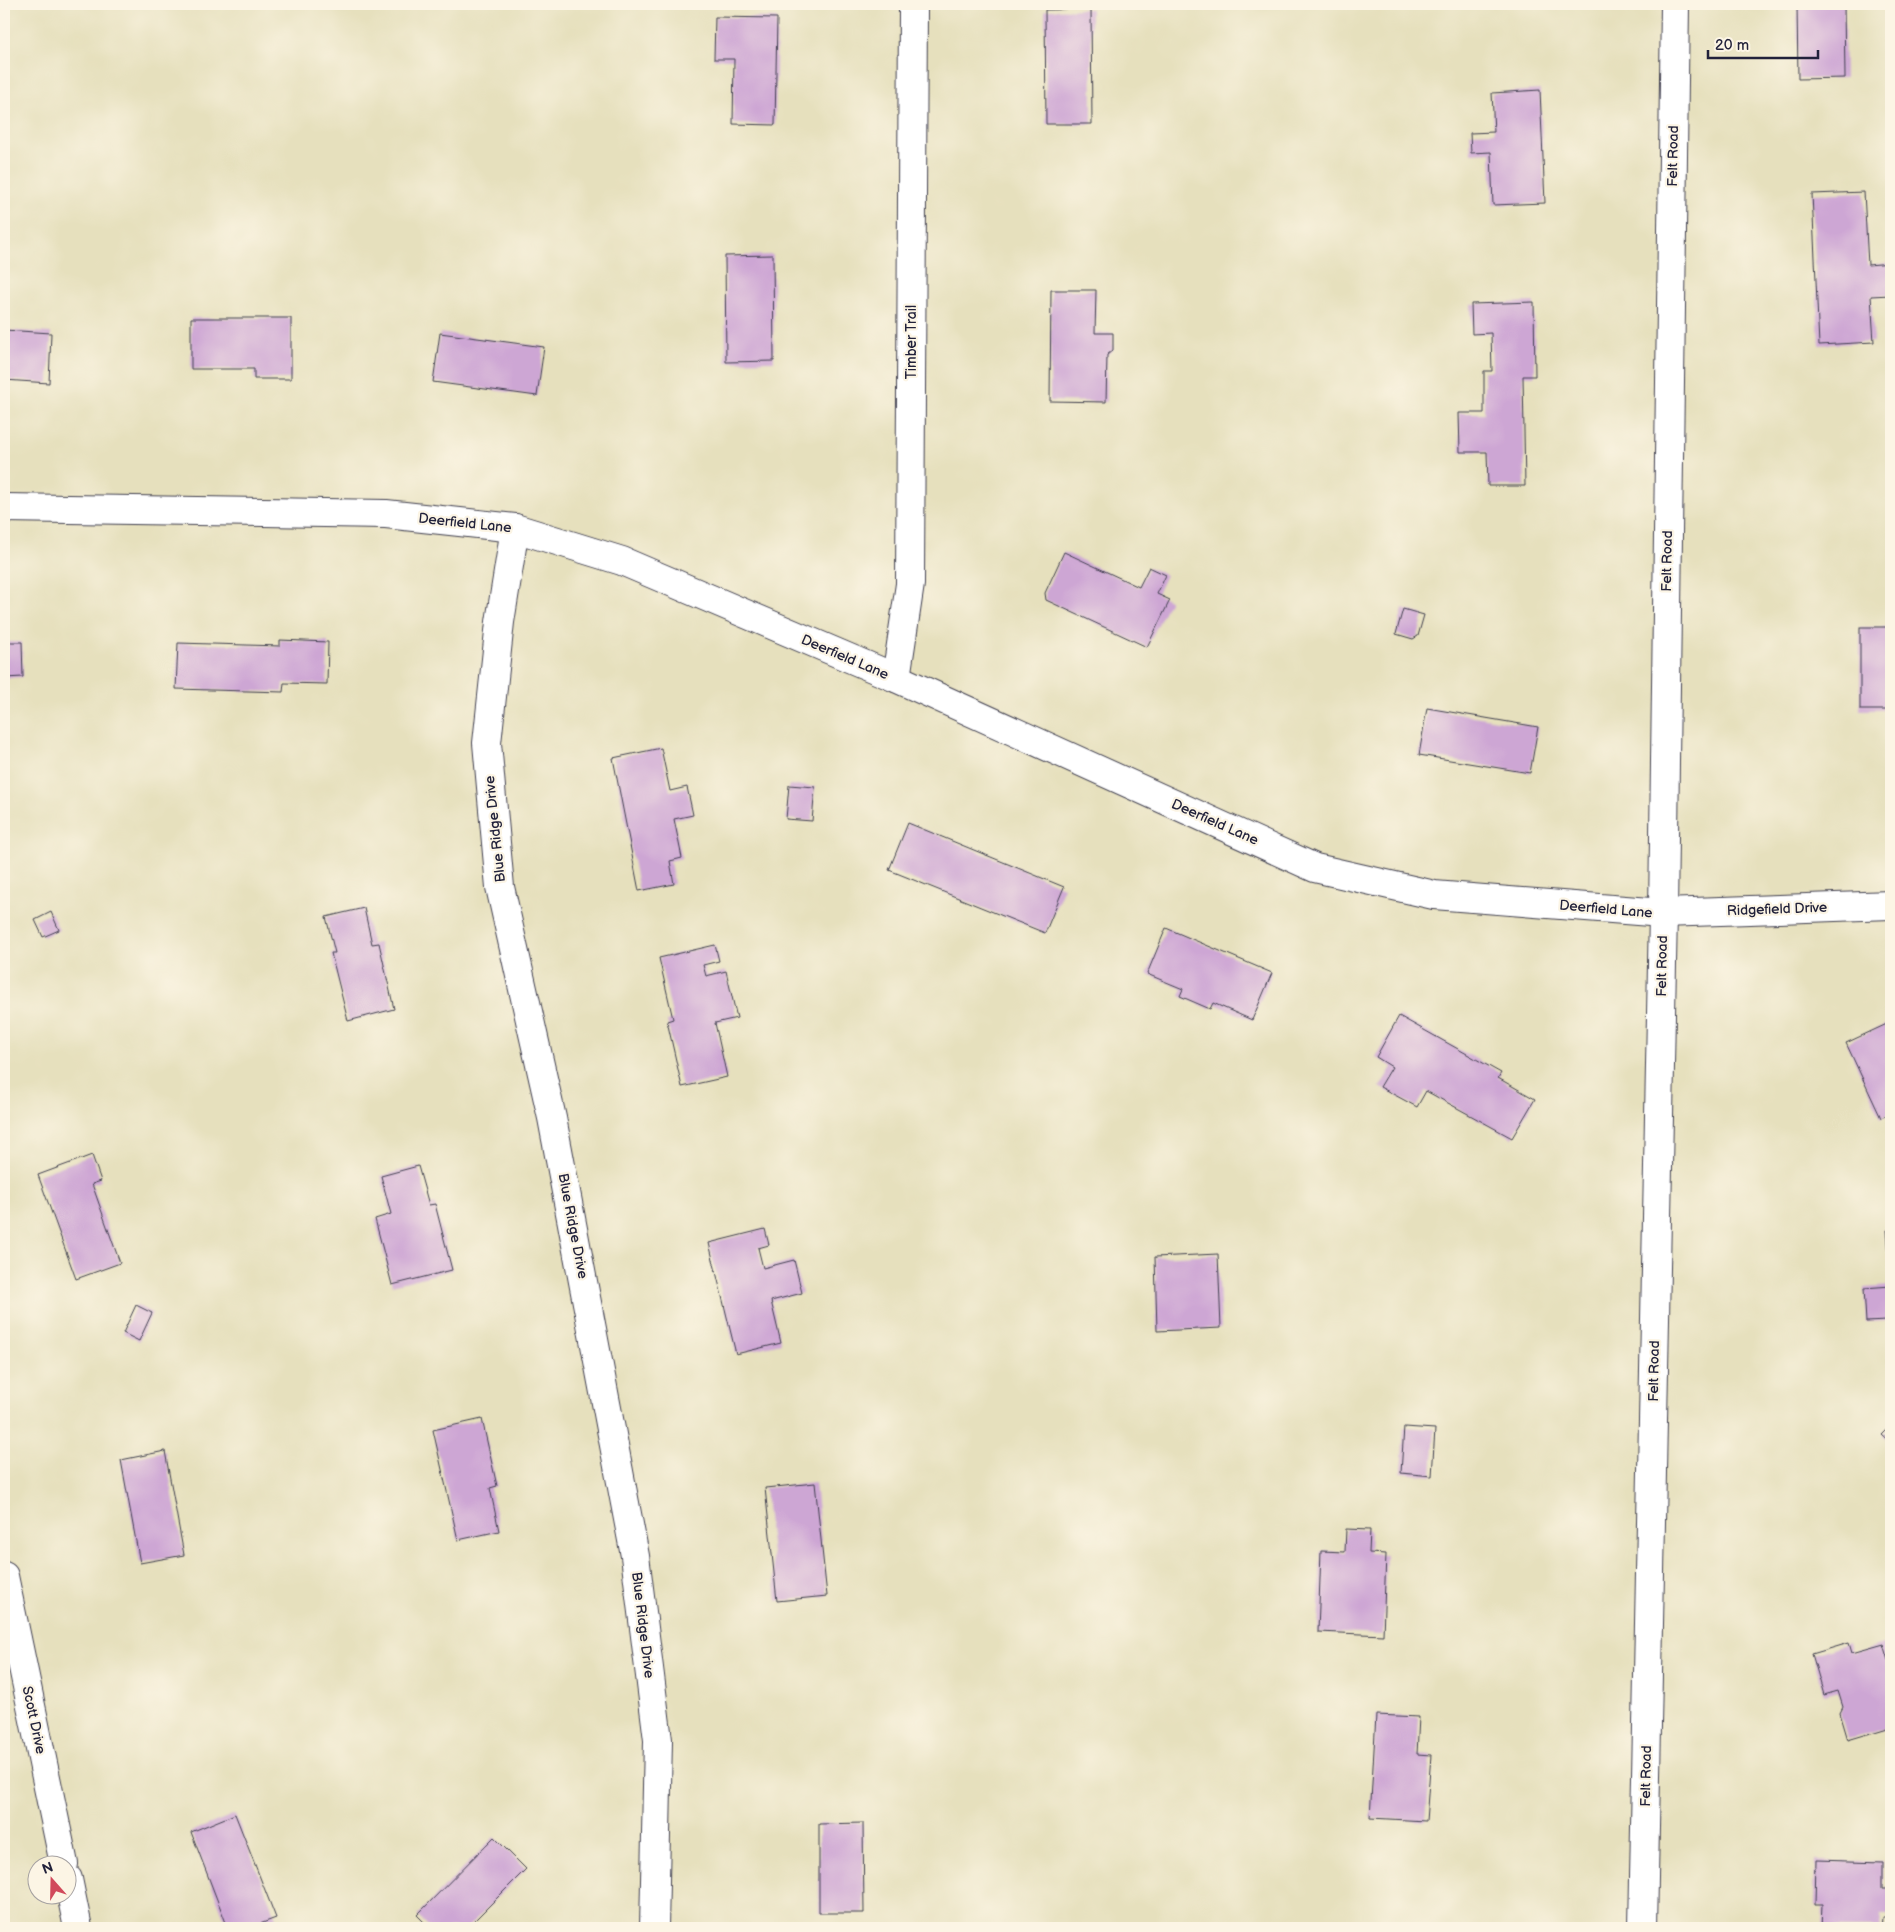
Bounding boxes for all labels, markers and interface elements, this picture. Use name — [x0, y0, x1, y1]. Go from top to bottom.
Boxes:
scale bar — [1708, 28, 1818, 60]
text: 20 m — [1715, 36, 1749, 55]
street label: Felt Road — [1664, 125, 1682, 187]
street label: Timber Trail — [903, 305, 920, 379]
street label: Deerfield Lane — [418, 510, 512, 536]
street label: Felt Road — [1658, 530, 1676, 592]
street label: Deerfield Lane — [799, 631, 891, 683]
street label: Blue Ridge Drive — [481, 775, 509, 883]
street label: Deerfield Lane — [1169, 795, 1261, 849]
street label: Deerfield Lane — [1559, 896, 1653, 922]
street label: Ridgefield Drive — [1726, 899, 1828, 919]
street label: Felt Road — [1653, 935, 1671, 997]
street label: Blue Ridge Drive — [554, 1172, 592, 1280]
street label: Felt Road — [1645, 1340, 1663, 1402]
street label: Blue Ridge Drive — [628, 1571, 658, 1679]
street label: Scott Drive — [19, 1684, 49, 1756]
street label: Felt Road — [1637, 1745, 1655, 1807]
north arrow — [28, 1854, 78, 1904]
text: N — [40, 1858, 56, 1878]

